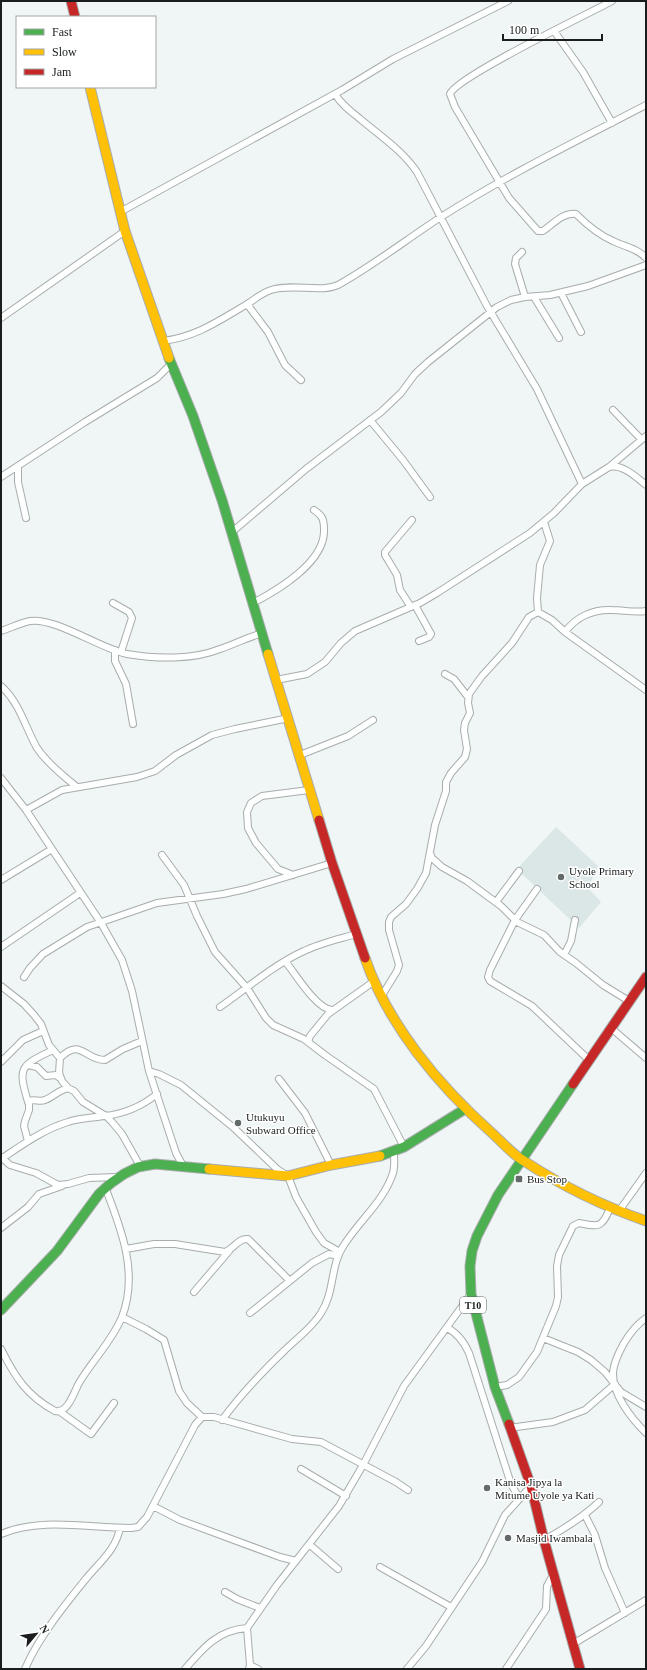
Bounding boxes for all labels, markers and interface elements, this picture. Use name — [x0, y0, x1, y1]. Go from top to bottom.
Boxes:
legend — [16, 16, 156, 88]
scale bar — [503, 16, 602, 42]
text: 100 m — [509, 23, 540, 37]
text: Fast — [52, 25, 73, 39]
text: Slow — [52, 45, 77, 59]
text: Jam — [52, 65, 72, 79]
place label: Uyole Primary School — [569, 865, 635, 890]
marker: Uyole Primary School — [556, 872, 566, 882]
place label: Utukuyu Subward Office — [246, 1111, 316, 1136]
marker: Utukuyu Subward Office — [233, 1118, 243, 1128]
place label: Bus Stop — [527, 1173, 568, 1185]
marker: Bus Stop — [514, 1174, 524, 1184]
road number: T10 — [460, 1297, 486, 1313]
place label: Kanisa Jipya la Mitume Uyole ya Kati — [495, 1476, 594, 1501]
marker: Kanisa Jipya la Mitume Uyole ya Kati — [482, 1483, 492, 1493]
place label: Masjid Iwambala — [516, 1532, 593, 1544]
marker: Masjid Iwambala — [503, 1533, 513, 1543]
north arrow — [16, 1614, 56, 1654]
text: N — [38, 1623, 52, 1636]

